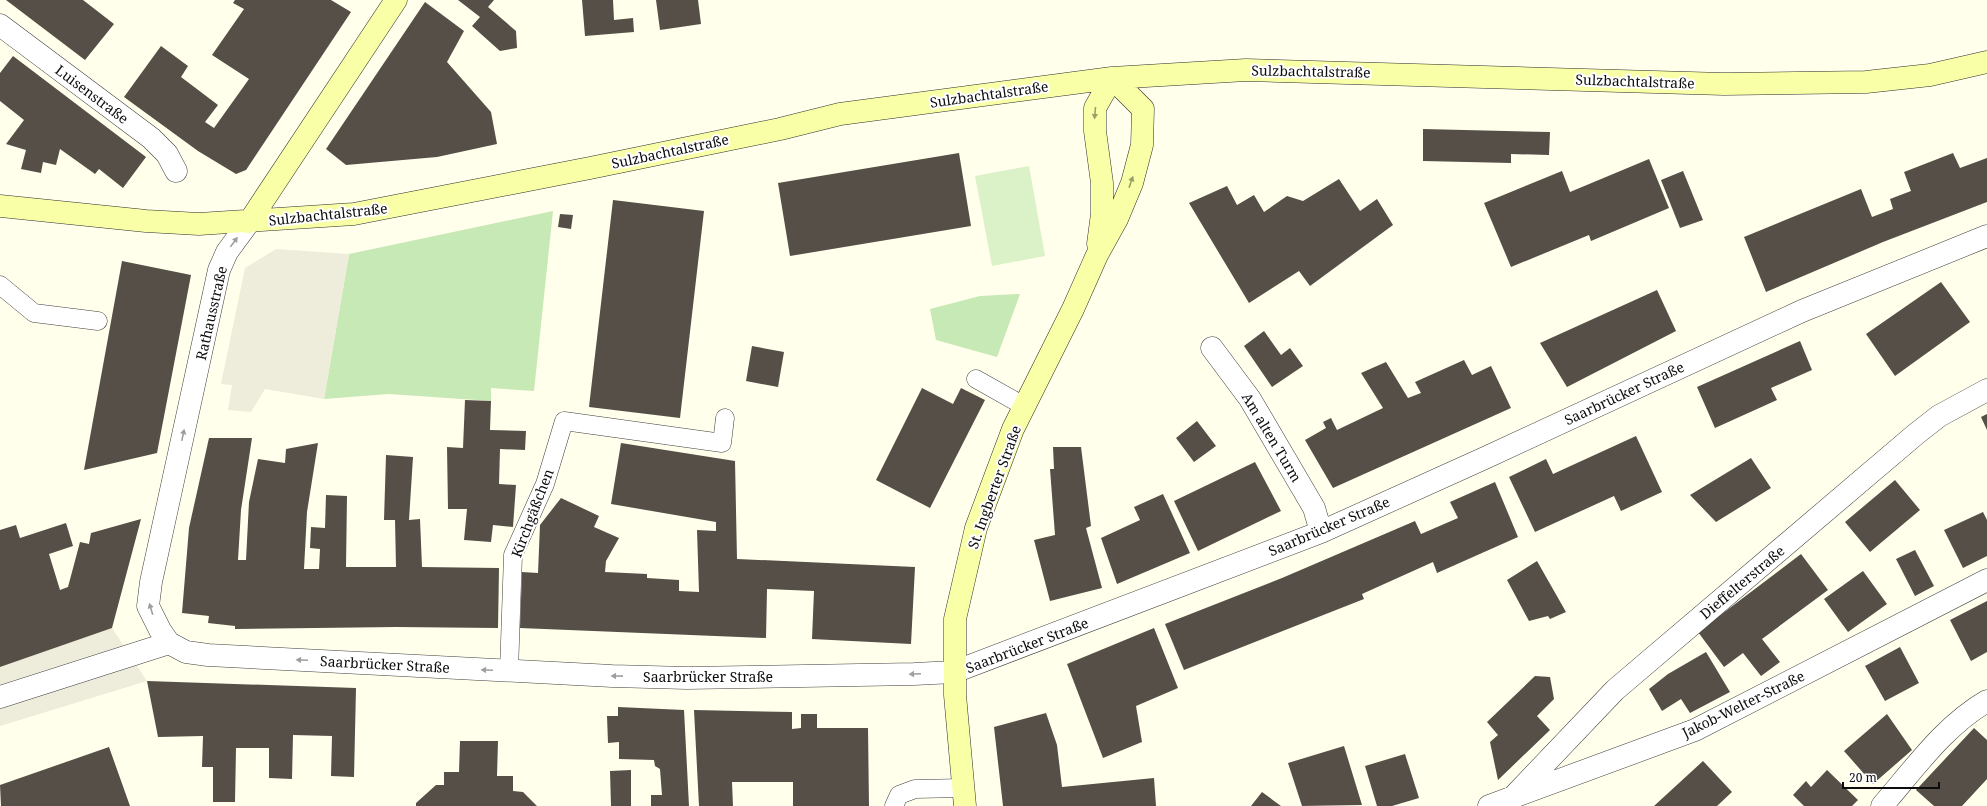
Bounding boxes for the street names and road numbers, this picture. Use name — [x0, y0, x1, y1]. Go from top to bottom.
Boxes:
street label: Luisenstraße — [52, 60, 132, 128]
street label: Sulzbachtalstraße — [1251, 60, 1371, 82]
street label: Sulzbachtalstraße — [1575, 69, 1695, 93]
street label: Sulzbachtalstraße — [929, 76, 1049, 112]
street label: Sulzbachtalstraße — [610, 129, 730, 173]
street label: Sulzbachtalstraße — [268, 198, 388, 230]
street label: Rathausstraße — [191, 264, 231, 362]
street label: Saarbrücker Straße — [1561, 357, 1687, 429]
street label: Am alten Turm — [1238, 389, 1306, 485]
street label: St. Ingberter Straße — [963, 423, 1025, 551]
street label: Kirchgäßchen — [506, 466, 558, 560]
street label: Saarbrücker Straße — [1266, 492, 1392, 560]
street label: Dieffelterstraße — [1696, 541, 1788, 623]
street label: Saarbrücker Straße — [963, 613, 1091, 677]
street label: Saarbrücker Straße — [320, 651, 450, 677]
street label: Jakob-Welter-Straße — [1678, 666, 1807, 742]
street label: Saarbrücker Straße — [643, 667, 773, 686]

